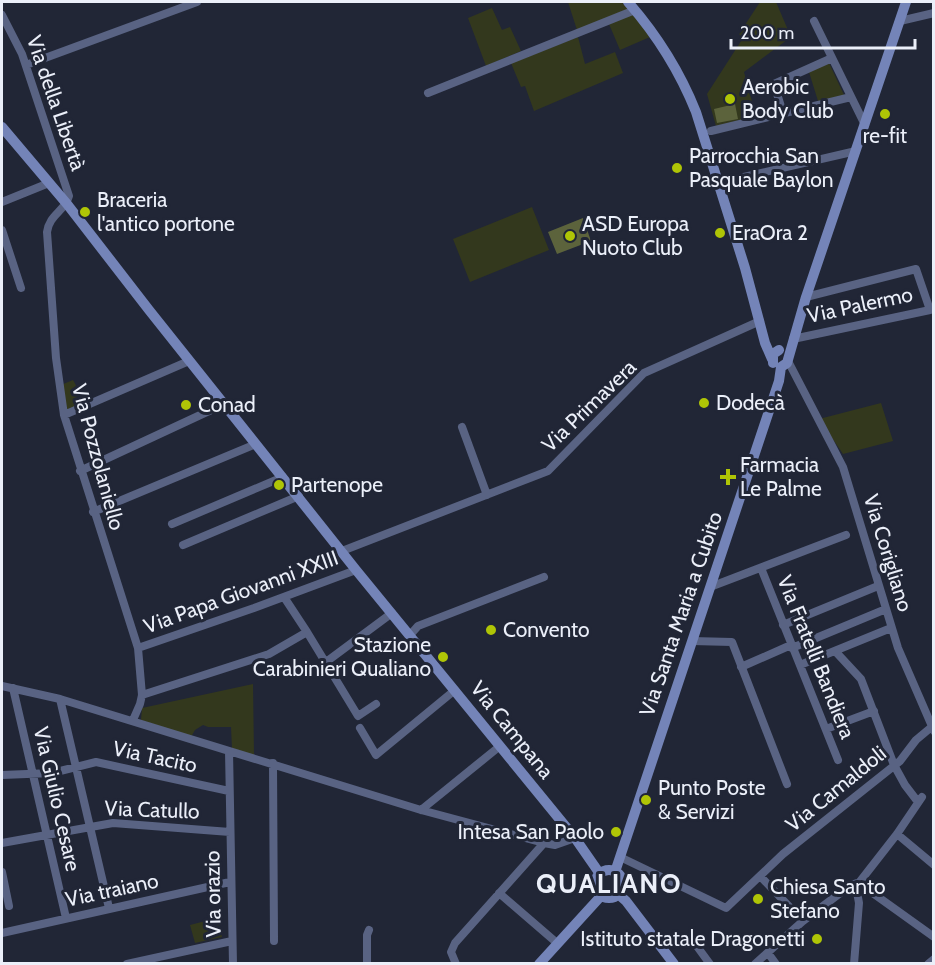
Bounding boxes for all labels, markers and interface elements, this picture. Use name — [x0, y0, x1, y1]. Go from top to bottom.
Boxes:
scale bar — [731, 12, 916, 50]
text: 200 m — [740, 22, 794, 44]
street label: Via della Libertà — [22, 32, 91, 174]
place label: Aerobic Body Club — [742, 74, 834, 123]
marker: Aerobic Body Club — [723, 92, 737, 106]
marker: re-fit — [878, 107, 892, 121]
place label: re-fit — [863, 123, 907, 148]
place label: Parrocchia San Pasquale Baylon — [689, 143, 834, 192]
marker: Parrocchia San Pasquale Baylon — [670, 161, 684, 175]
place label: Braceria l'antico portone — [97, 187, 235, 236]
marker: Braceria l'antico portone — [78, 205, 92, 219]
place label: ASD Europa Nuoto Club — [582, 211, 689, 260]
place label: EraOra 2 — [732, 220, 808, 245]
marker: EraOra 2 — [713, 226, 727, 240]
marker: ASD Europa Nuoto Club — [563, 229, 577, 243]
street label: Via Palermo — [805, 281, 915, 328]
street label: Via Primavera — [536, 354, 641, 457]
street label: Via Pozzolaniello — [67, 381, 130, 533]
place label: Dodecà — [716, 390, 785, 415]
place label: Conad — [198, 392, 256, 417]
marker: Dodecà — [697, 396, 711, 410]
marker: Conad — [179, 398, 193, 412]
place label: Farmacia Le Palme — [740, 452, 822, 501]
marker: Farmacia Le Palme — [721, 470, 735, 484]
place label: Partenope — [291, 472, 383, 497]
marker: Partenope — [272, 478, 286, 492]
street label: Via Corigliano — [859, 491, 918, 615]
street label: Via Santa Maria a Cubito — [634, 508, 727, 719]
street label: Via Papa Giovanni XXIII — [140, 545, 341, 638]
street label: Via Fratelli Bandiera — [772, 571, 861, 742]
place label: Convento — [503, 617, 590, 642]
marker: Convento — [484, 623, 498, 637]
place label: Stazione Carabinieri Qualiano — [253, 632, 431, 681]
marker: Stazione Carabinieri Qualiano — [436, 650, 450, 664]
street label: Via Campana — [466, 676, 559, 783]
street label: Via Giulio Cesare — [29, 724, 86, 874]
street label: Via Tacito — [111, 735, 200, 778]
street label: Via Camaldoli — [780, 741, 891, 837]
place label: Punto Poste & Servizi — [658, 775, 766, 824]
marker: Punto Poste & Servizi — [639, 793, 653, 807]
street label: Via Catullo — [104, 795, 200, 824]
place label: Intesa San Paolo — [457, 819, 604, 844]
marker: Intesa San Paolo — [609, 825, 623, 839]
street label: Via orazio — [199, 850, 226, 938]
street label: Via traiano — [63, 867, 161, 912]
district label: QUALIANO — [536, 867, 682, 900]
place label: Chiesa Santo Stefano — [770, 874, 885, 923]
marker: Chiesa Santo Stefano — [751, 892, 765, 906]
place label: Istituto statale Dragonetti — [580, 926, 805, 951]
marker: Istituto statale Dragonetti — [810, 932, 824, 946]

